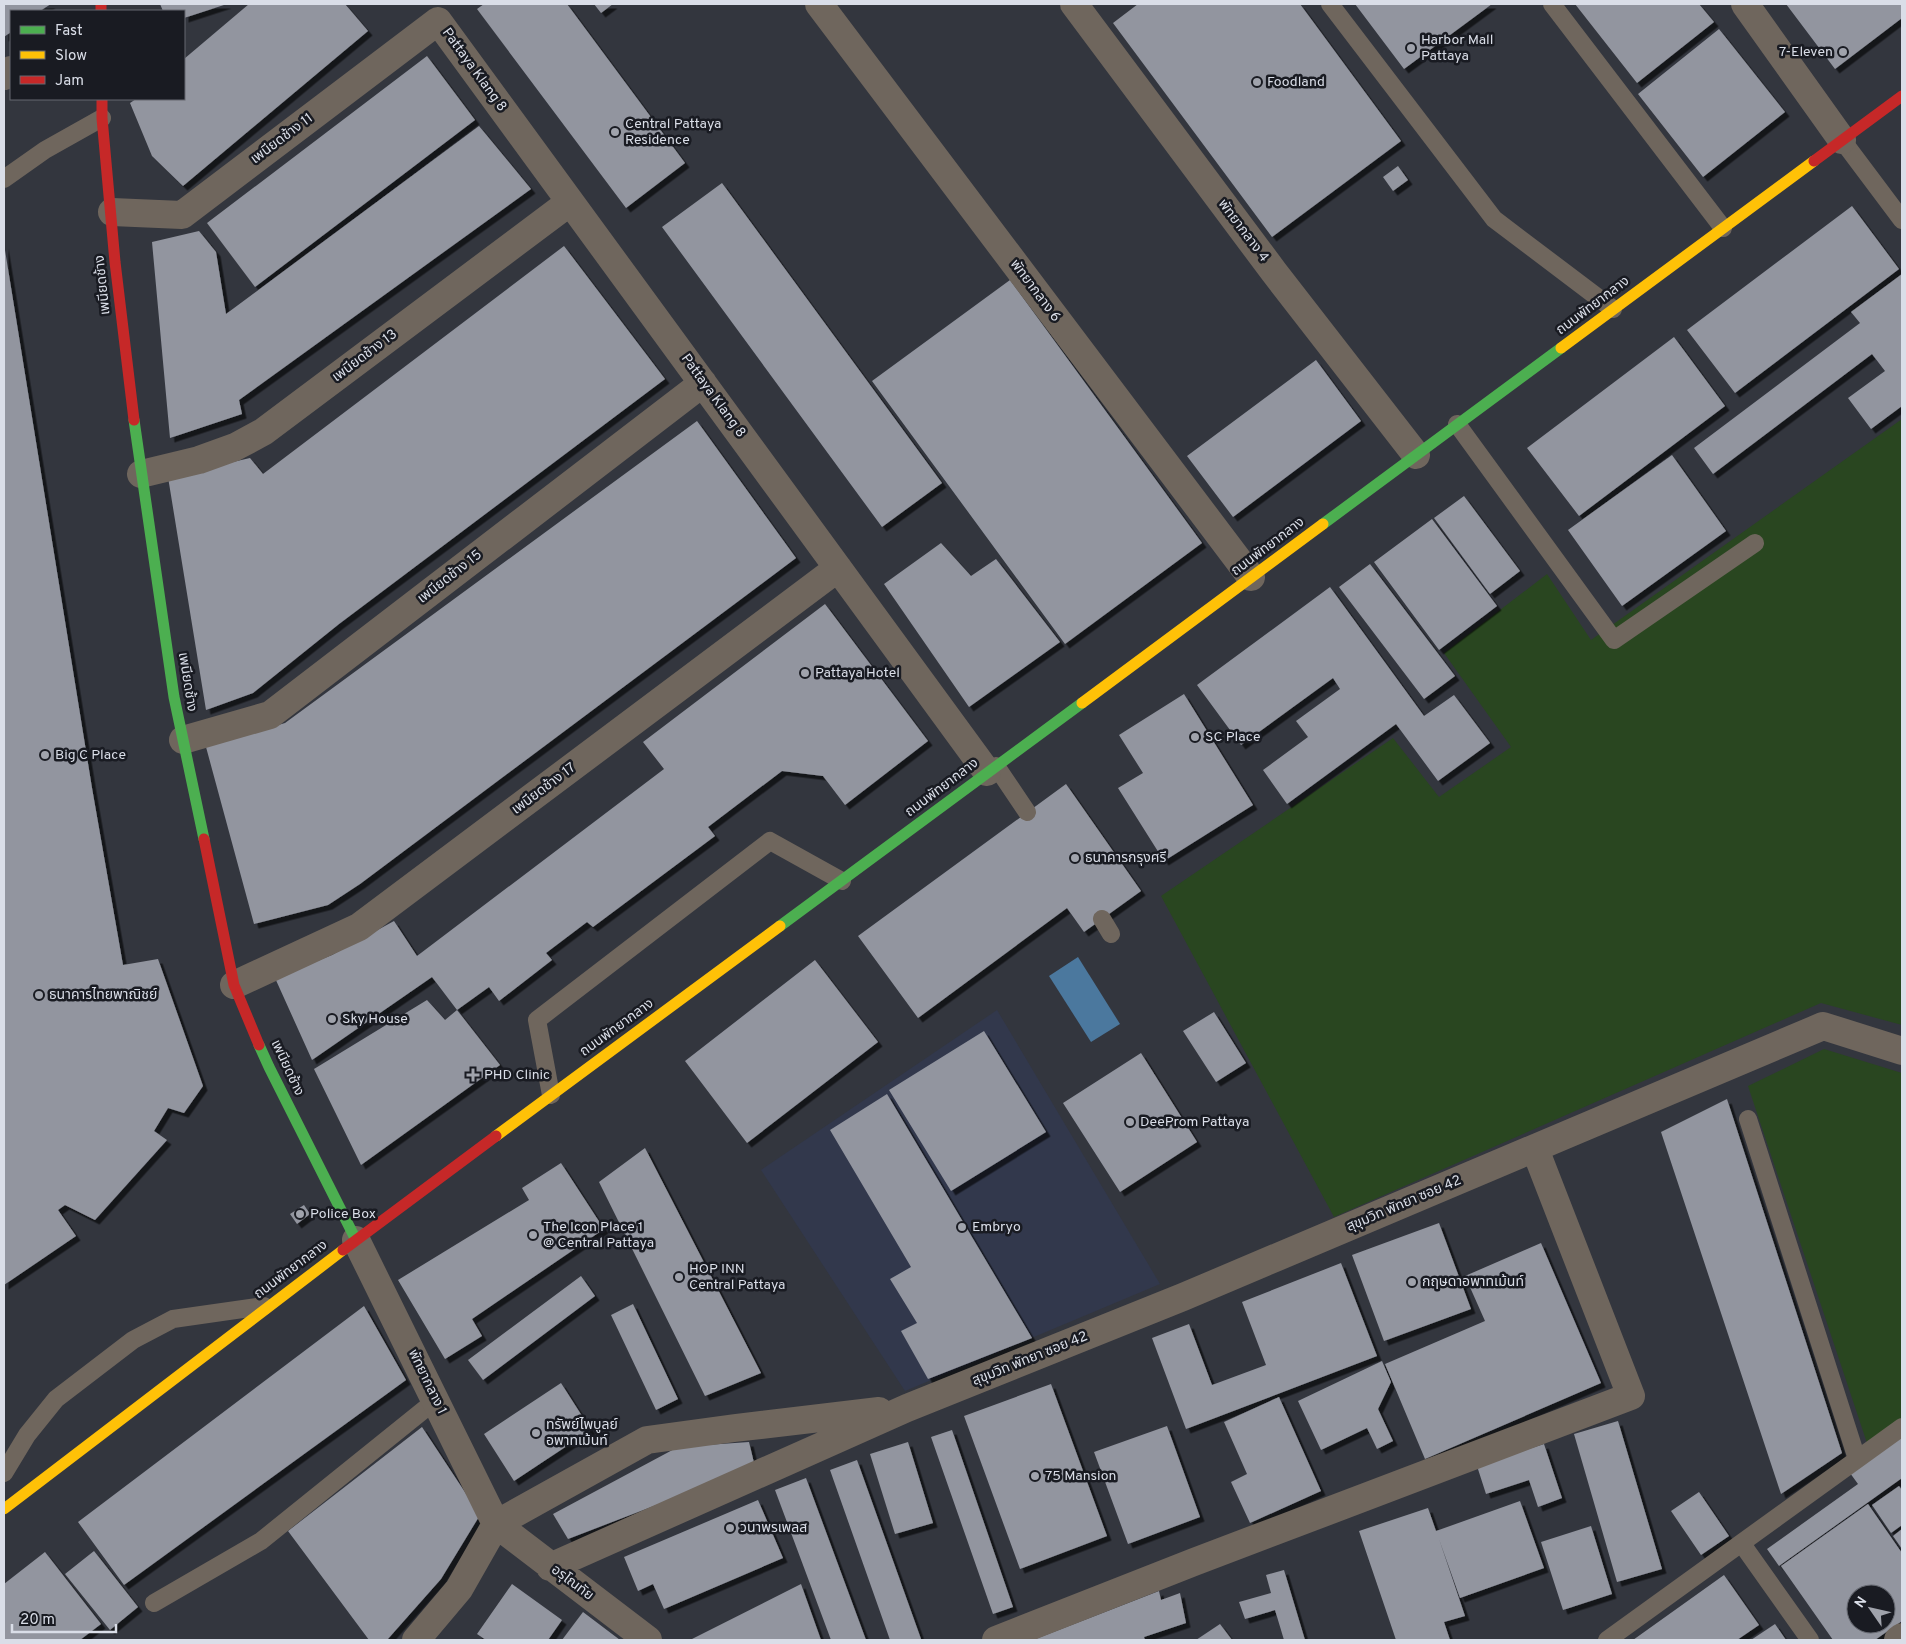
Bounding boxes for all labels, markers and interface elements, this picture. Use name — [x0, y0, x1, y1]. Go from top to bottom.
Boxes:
legend — [10, 10, 185, 100]
text: Fast — [55, 22, 83, 41]
street label: Pattaya Klang 8 — [438, 25, 510, 115]
place label: Harbor Mall Pattaya — [1421, 32, 1493, 65]
marker: Harbor Mall Pattaya — [1405, 42, 1417, 54]
place label: 7-Eleven — [1779, 44, 1833, 61]
marker: 7-Eleven — [1837, 46, 1849, 58]
text: Slow — [55, 47, 87, 66]
text: Jam — [55, 72, 84, 91]
place label: Foodland — [1267, 74, 1325, 91]
marker: Foodland — [1251, 76, 1263, 88]
street label: เพนียดช้าง 11 — [247, 110, 317, 168]
place label: Central Pattaya Residence — [625, 116, 721, 149]
marker: Central Pattaya Residence — [609, 126, 621, 138]
street label: พัทยากลาง 4 — [1214, 196, 1272, 266]
street label: เพนียดช้าง — [91, 254, 115, 316]
street label: พัทยากลาง 6 — [1006, 257, 1064, 325]
street label: ถนนพัทยากลาง — [1553, 273, 1633, 339]
street label: เพนียดช้าง 13 — [329, 326, 401, 386]
street label: Pattaya Klang 8 — [677, 351, 749, 441]
street label: ถนนพัทยากลาง — [1228, 514, 1308, 580]
street label: เพนียดช้าง 15 — [414, 547, 486, 607]
street label: เพนียดช้าง — [174, 651, 200, 713]
place label: Pattaya Hotel — [815, 665, 900, 682]
marker: Pattaya Hotel — [799, 667, 811, 679]
place label: SC Place — [1205, 729, 1260, 746]
marker: SC Place — [1189, 731, 1201, 743]
place label: Big C Place — [55, 747, 126, 764]
marker: Big C Place — [39, 749, 51, 761]
street label: ถนนพัทยากลาง — [902, 755, 982, 821]
street label: เพนียดช้าง 17 — [509, 759, 579, 819]
place label: ธนาคารกรุงศรี — [1085, 850, 1167, 867]
marker: ธนาคารกรุงศรี — [1069, 852, 1081, 864]
place label: ธนาคารไทยพาณิชย์ — [49, 987, 157, 1004]
marker: ธนาคารไทยพาณิชย์ — [33, 989, 45, 1001]
street label: ถนนพัทยากลาง — [577, 995, 657, 1061]
place label: Sky House — [342, 1011, 408, 1028]
marker: Sky House — [326, 1013, 338, 1025]
street label: เพนียดช้าง — [267, 1037, 307, 1099]
place label: PHD Clinic — [484, 1067, 550, 1084]
marker: PHD Clinic — [466, 1068, 480, 1082]
place label: DeeProm Pattaya — [1140, 1114, 1249, 1131]
marker: DeeProm Pattaya — [1124, 1116, 1136, 1128]
street label: สุขุมวิท พัทยา ซอย 42 — [1344, 1172, 1464, 1236]
place label: Police Box — [310, 1206, 376, 1223]
marker: Police Box — [294, 1208, 306, 1220]
place label: The Icon Place 1 @ Central Pattaya — [543, 1219, 654, 1252]
place label: Embryo — [972, 1219, 1021, 1236]
marker: Embryo — [956, 1221, 968, 1233]
marker: The Icon Place 1 @ Central Pattaya — [527, 1229, 539, 1241]
street label: ถนนพัทยากลาง — [251, 1237, 331, 1303]
place label: HOP INN Central Pattaya — [689, 1261, 785, 1294]
marker: HOP INN Central Pattaya — [673, 1271, 685, 1283]
place label: กฤษดาอพาทเม้นท์ — [1422, 1274, 1524, 1291]
marker: กฤษดาอพาทเม้นท์ — [1406, 1276, 1418, 1288]
street label: สุขุมวิท พัทยา ซอย 42 — [970, 1328, 1090, 1390]
street label: พัทยากลาง 1 — [404, 1347, 450, 1417]
place label: ทรัพย์ไพบูลย์ อพาทเม้นท์ — [546, 1417, 618, 1450]
marker: ทรัพย์ไพบูลย์ อพาทเม้นท์ — [530, 1427, 542, 1439]
place label: 75 Mansion — [1045, 1468, 1116, 1485]
marker: 75 Mansion — [1029, 1470, 1041, 1482]
place label: วนาพรเพลส — [740, 1520, 807, 1537]
marker: วนาพรเพลส — [724, 1522, 736, 1534]
street label: อรุโณทัย — [547, 1562, 597, 1604]
north arrow — [1846, 1584, 1896, 1634]
text: N — [1852, 1594, 1871, 1611]
scale bar — [12, 1602, 116, 1634]
text: 20 m — [20, 1611, 55, 1630]

